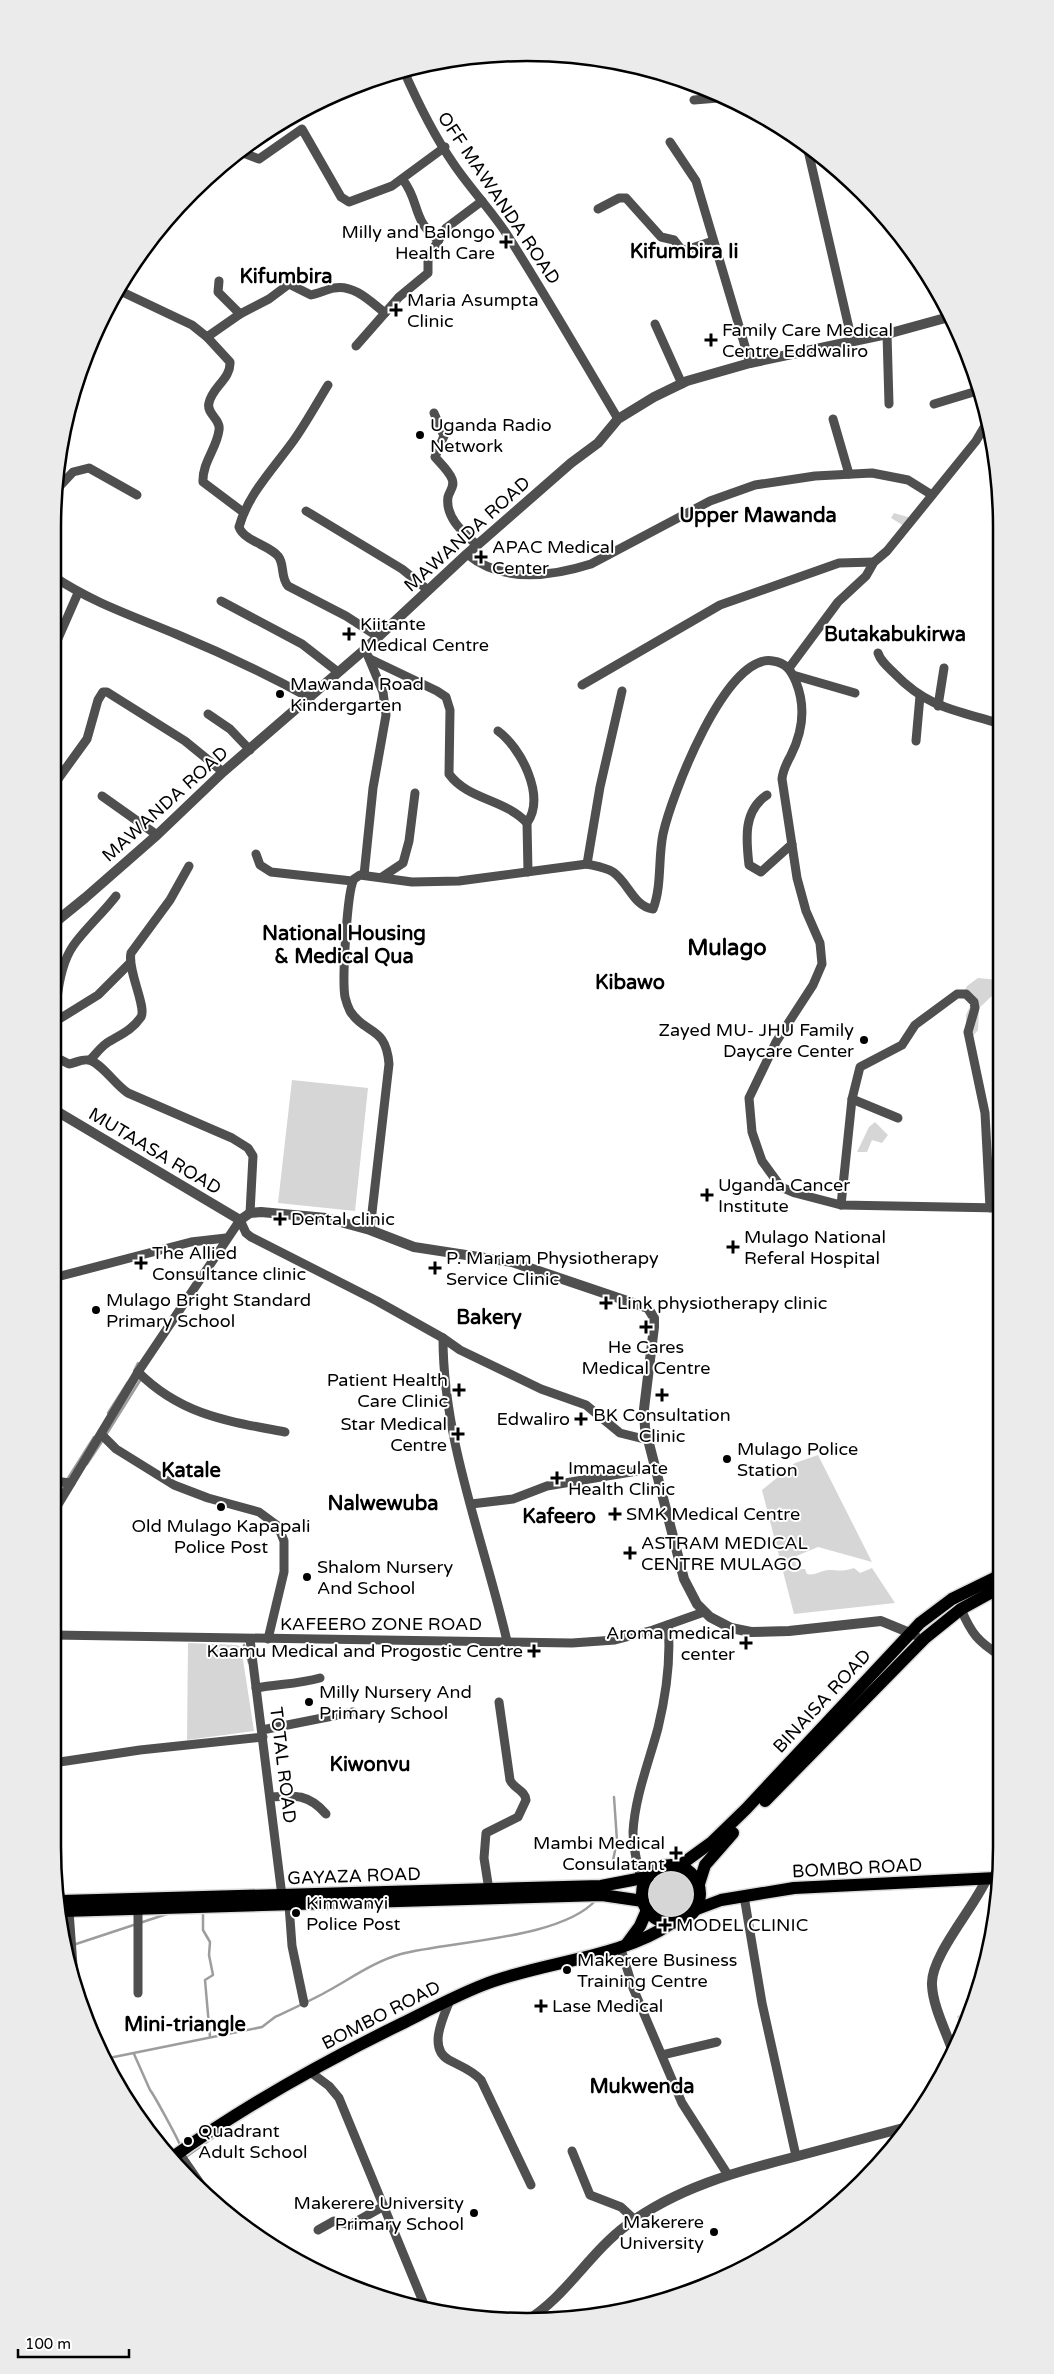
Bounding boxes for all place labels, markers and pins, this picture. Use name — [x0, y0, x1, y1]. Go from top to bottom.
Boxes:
place label: Milly and Balongo Health Care — [342, 221, 495, 264]
marker: Milly and Balongo Health Care — [499, 235, 513, 249]
place label: Maria Asumpta Clinic — [407, 289, 539, 332]
marker: Maria Asumpta Clinic — [389, 303, 403, 317]
place label: Family Care Medical Centre Eddwaliro — [722, 319, 893, 362]
marker: Family Care Medical Centre Eddwaliro — [704, 333, 718, 347]
place label: Uganda Radio Network — [430, 414, 552, 457]
marker: Uganda Radio Network — [414, 429, 426, 441]
place label: APAC Medical Center — [492, 536, 614, 579]
marker: APAC Medical Center — [474, 550, 488, 564]
place label: Kiitante Medical Centre — [360, 613, 489, 656]
marker: Kiitante Medical Centre — [342, 627, 356, 641]
place label: Mawanda Road Kindergarten — [290, 673, 424, 716]
marker: Mawanda Road Kindergarten — [274, 688, 286, 700]
place label: Zayed MU- JHU Family Daycare Center — [659, 1019, 854, 1062]
marker: Zayed MU- JHU Family Daycare Center — [858, 1034, 870, 1046]
place label: Uganda Cancer Institute — [718, 1174, 850, 1217]
marker: Uganda Cancer Institute — [700, 1188, 714, 1202]
place label: Dental clinic — [291, 1208, 395, 1230]
marker: Dental clinic — [273, 1212, 287, 1226]
place label: Mulago National Referal Hospital — [744, 1226, 886, 1269]
marker: Mulago National Referal Hospital — [726, 1240, 740, 1254]
place label: The Allied Consultance clinic — [152, 1242, 306, 1285]
place label: P. Mariam Physiotherapy Service Clinic — [446, 1247, 659, 1290]
marker: The Allied Consultance clinic — [134, 1256, 148, 1270]
marker: P. Mariam Physiotherapy Service Clinic — [428, 1261, 442, 1275]
place label: Mulago Bright Standard Primary School — [106, 1289, 311, 1332]
place label: Link physiotherapy clinic — [617, 1292, 827, 1314]
marker: Link physiotherapy clinic — [599, 1296, 613, 1310]
marker: Mulago Bright Standard Primary School — [90, 1304, 102, 1316]
marker: He Cares Medical Centre — [639, 1320, 653, 1334]
place label: He Cares Medical Centre — [582, 1336, 710, 1379]
place label: Patient Health Care Clinic — [327, 1369, 448, 1412]
marker: Patient Health Care Clinic — [452, 1383, 466, 1397]
marker: BK Consultation Clinic — [655, 1388, 669, 1402]
place label: BK Consultation Clinic — [593, 1404, 731, 1447]
place label: Edwaliro — [497, 1408, 570, 1430]
marker: Edwaliro — [574, 1412, 588, 1426]
place label: Star Medical Centre — [340, 1413, 447, 1456]
marker: Star Medical Centre — [451, 1427, 465, 1441]
place label: Mulago Police Station — [737, 1438, 858, 1481]
marker: Mulago Police Station — [721, 1453, 733, 1465]
place label: Immaculate Health Clinic — [568, 1457, 675, 1500]
marker: Immaculate Health Clinic — [550, 1471, 564, 1485]
marker: Old Mulago Kapapali Police Post — [215, 1501, 227, 1513]
place label: SMK Medical Centre — [626, 1503, 800, 1525]
marker: SMK Medical Centre — [608, 1507, 622, 1521]
place label: Old Mulago Kapapali Police Post — [132, 1515, 310, 1558]
place label: ASTRAM MEDICAL CENTRE MULAGO — [641, 1532, 809, 1575]
marker: ASTRAM MEDICAL CENTRE MULAGO — [623, 1546, 637, 1560]
place label: Shalom Nursery And School — [317, 1556, 453, 1599]
marker: Shalom Nursery And School — [301, 1571, 313, 1583]
place label: Aroma medical center — [606, 1622, 735, 1665]
marker: Aroma medical center — [739, 1636, 753, 1650]
place label: Kaamu Medical and Progostic Centre — [207, 1640, 523, 1662]
marker: Kaamu Medical and Progostic Centre — [527, 1644, 541, 1658]
place label: Milly Nursery And Primary School — [319, 1681, 472, 1724]
marker: Milly Nursery And Primary School — [303, 1696, 315, 1708]
place label: Mambi Medical Consulatant — [533, 1832, 665, 1875]
marker: Mambi Medical Consulatant — [669, 1846, 683, 1860]
place label: Kimwanyi Police Post — [306, 1892, 400, 1935]
marker: Kimwanyi Police Post — [290, 1907, 302, 1919]
place label: MODEL CLINIC — [676, 1914, 808, 1936]
marker: MODEL CLINIC — [658, 1918, 672, 1932]
place label: Makerere Business Training Centre — [577, 1949, 738, 1992]
marker: Makerere Business Training Centre — [561, 1964, 573, 1976]
place label: Lase Medical — [552, 1995, 663, 2017]
marker: Lase Medical — [534, 1999, 548, 2013]
place label: Quadrant Adult School — [198, 2120, 308, 2163]
marker: Quadrant Adult School — [182, 2135, 194, 2147]
place label: Makerere University Primary School — [294, 2192, 464, 2235]
marker: Makerere University Primary School — [468, 2207, 480, 2219]
place label: Makerere University — [619, 2211, 704, 2254]
marker: Makerere University — [708, 2226, 720, 2238]

